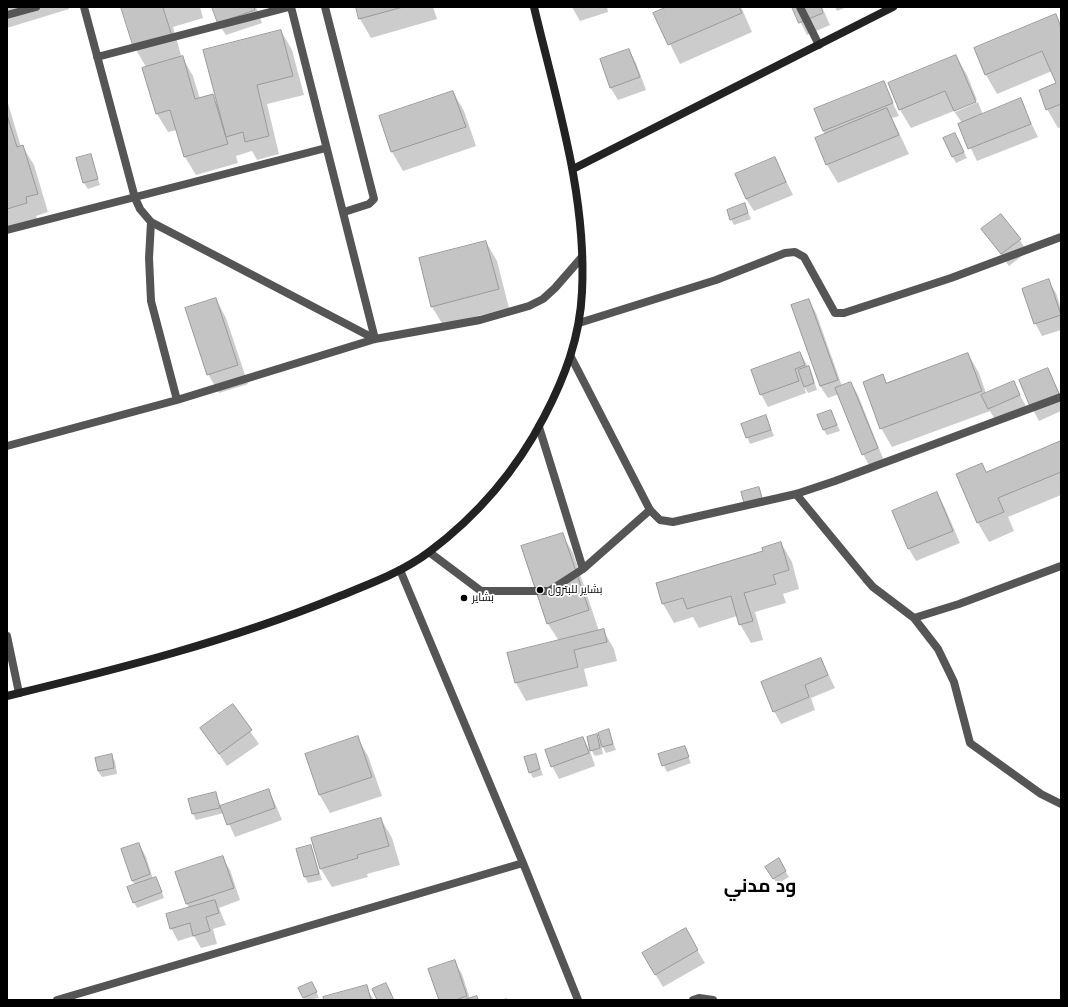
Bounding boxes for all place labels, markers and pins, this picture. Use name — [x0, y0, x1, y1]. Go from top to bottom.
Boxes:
place label: بشاير للبترول — [548, 583, 602, 597]
marker: بشاير للبترول — [535, 585, 545, 595]
place label: بشاير — [472, 591, 494, 605]
marker: بشاير — [459, 593, 469, 603]

